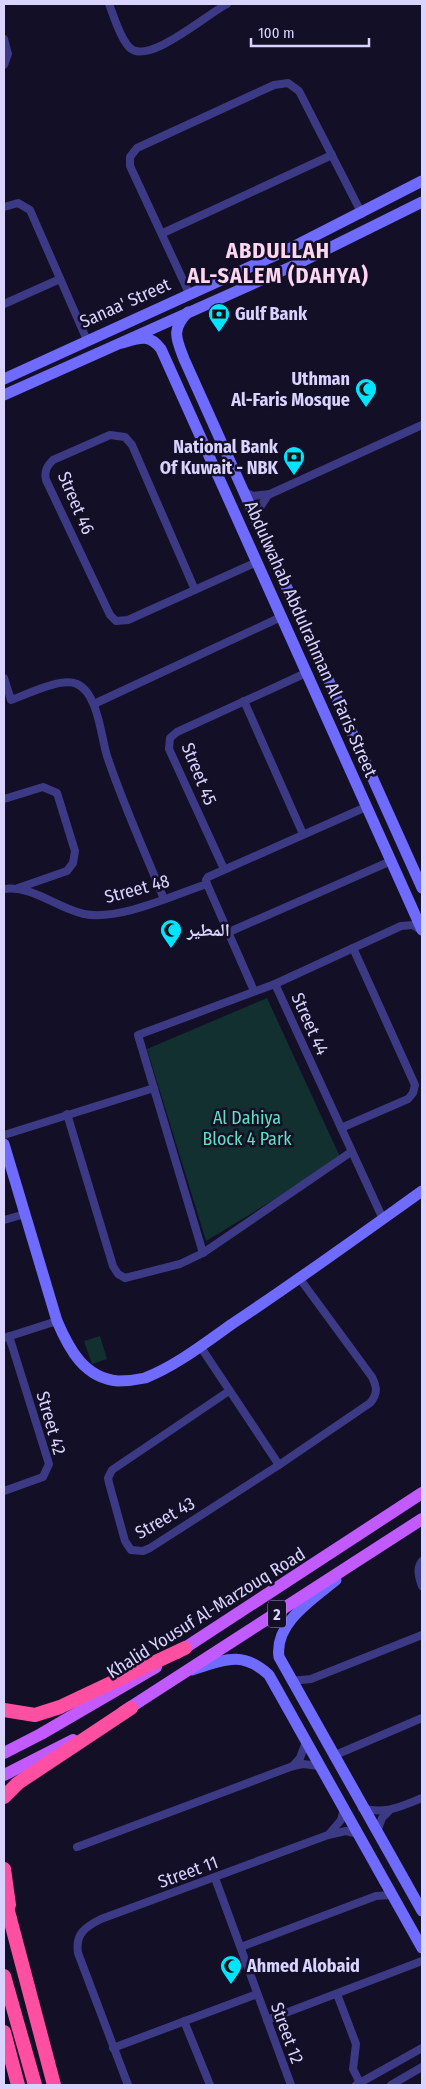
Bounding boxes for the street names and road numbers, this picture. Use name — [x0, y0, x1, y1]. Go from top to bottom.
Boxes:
street label: Sanaa' Street — [76, 273, 174, 333]
street label: Street 46 — [53, 468, 99, 538]
street label: Abdulwahab Abdulrahman Al Faris Street — [240, 498, 382, 780]
street label: Street 45 — [177, 740, 221, 808]
street label: Street 48 — [102, 870, 172, 908]
street label: Street 44 — [287, 989, 334, 1059]
street label: Street 42 — [31, 1389, 71, 1457]
street label: Street 43 — [131, 1492, 199, 1544]
street label: Khalid Yousuf Al-Marzouq Road — [103, 1543, 309, 1683]
road number: 2 — [268, 1600, 286, 1628]
street label: Street 11 — [155, 1851, 221, 1893]
street label: Street 12 — [266, 1999, 308, 2067]

